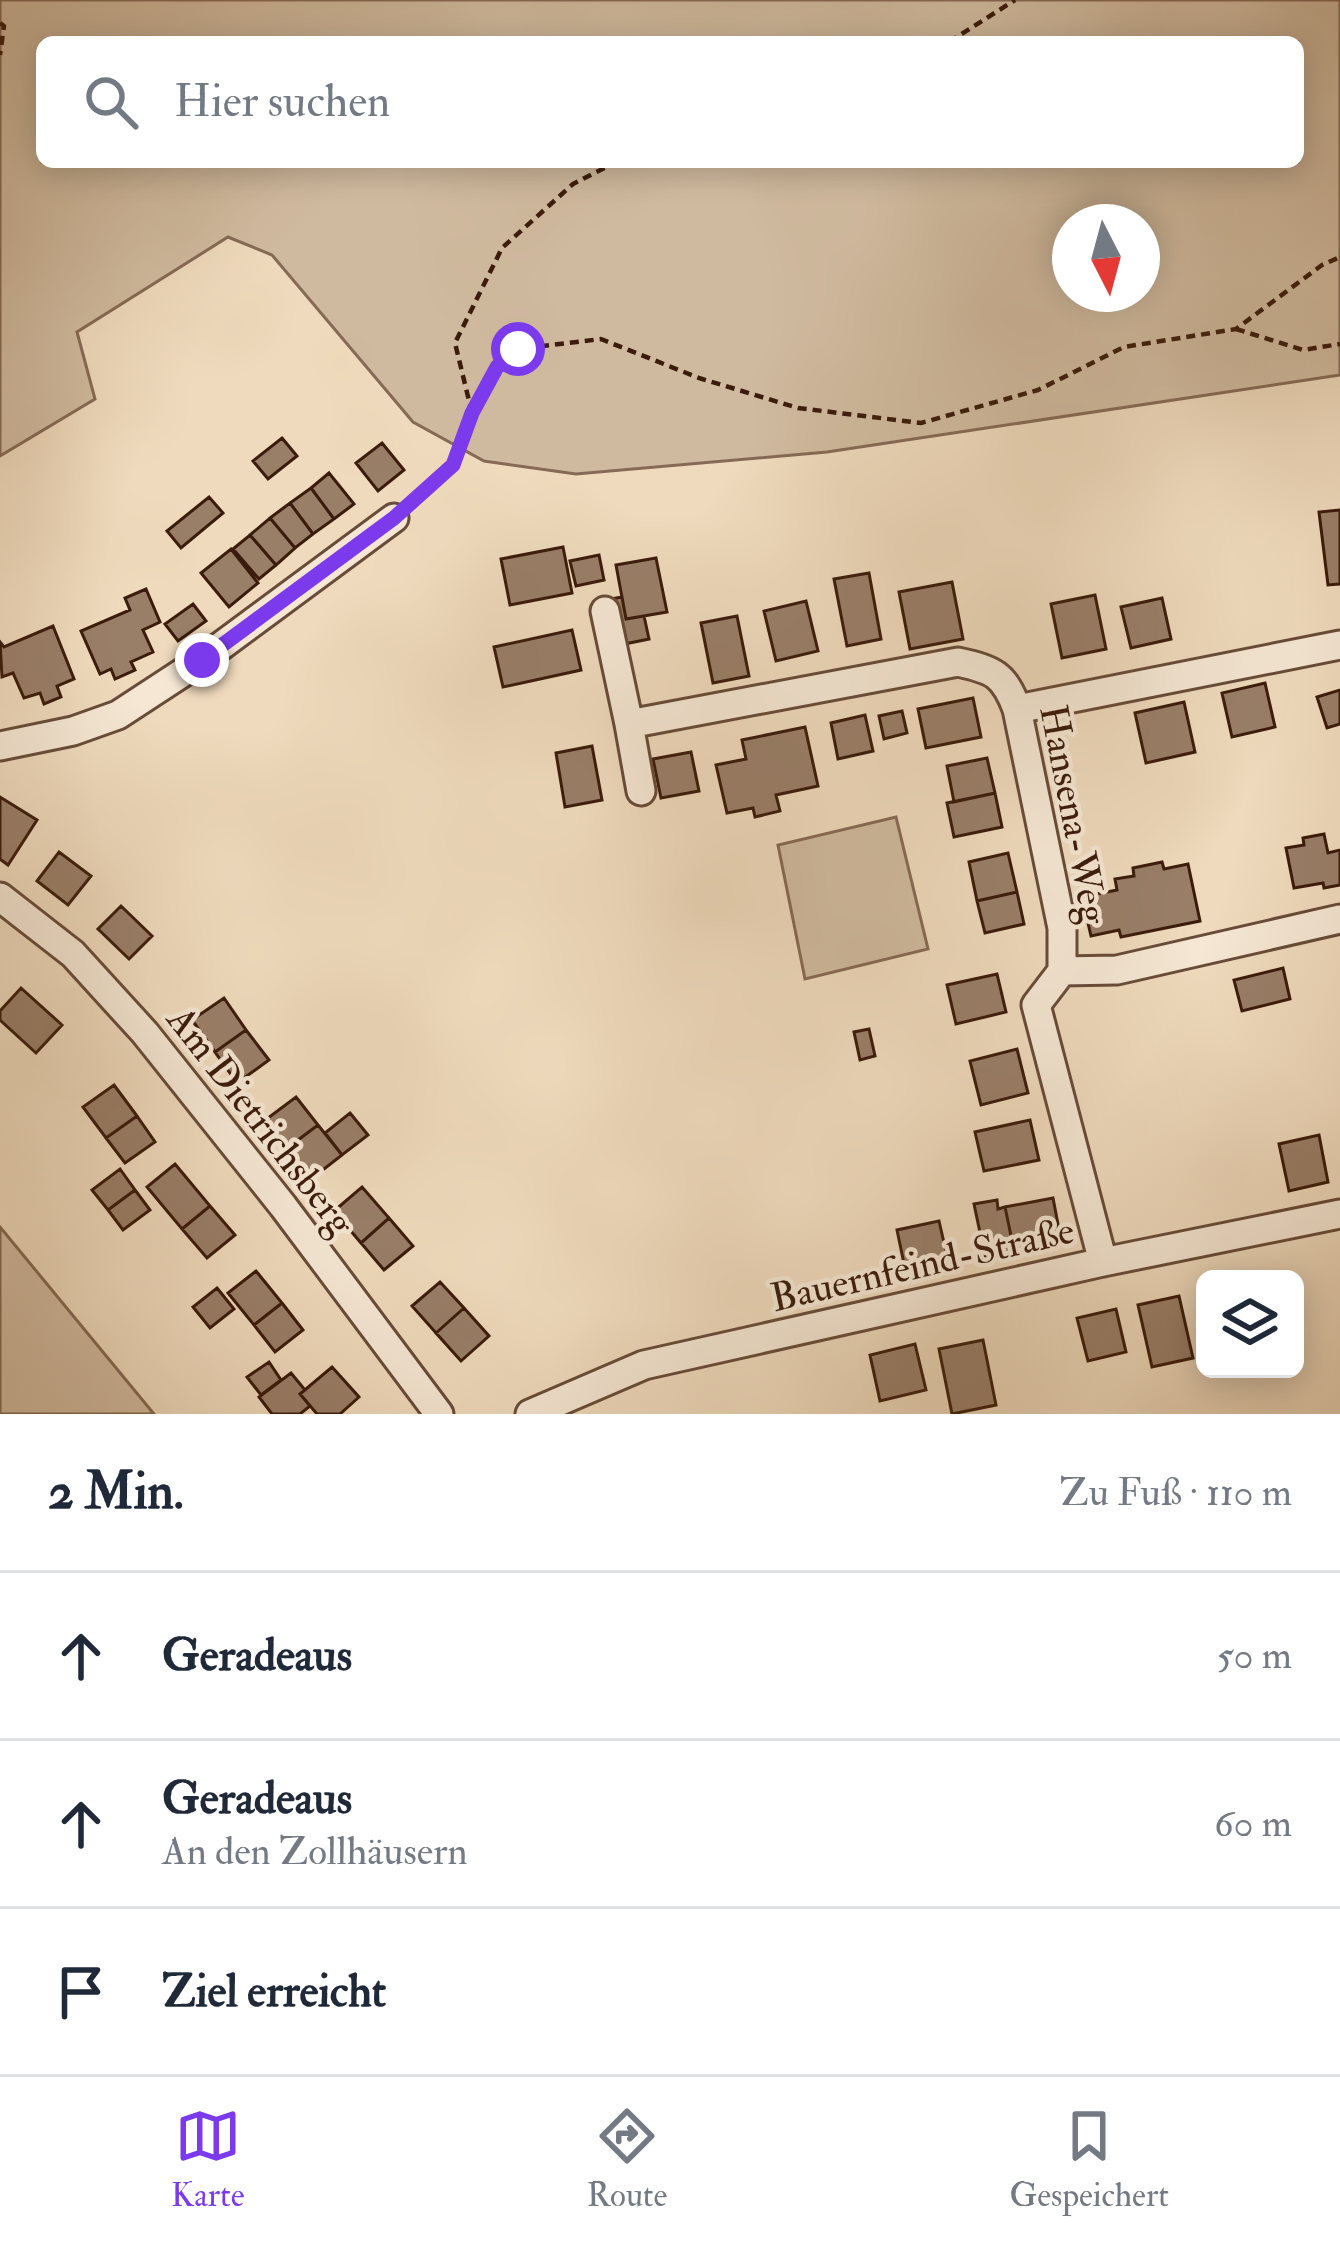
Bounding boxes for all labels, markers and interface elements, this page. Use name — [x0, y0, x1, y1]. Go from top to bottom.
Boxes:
search box — [36, 36, 1304, 168]
icon: search — [78, 69, 144, 135]
text: Hier suchen — [174, 74, 390, 130]
north arrow — [1052, 204, 1160, 312]
route start — [491, 322, 545, 376]
route end — [175, 633, 229, 687]
street label: Hansena-Weg — [1028, 701, 1119, 929]
street label: Am Dietrichsberg — [155, 996, 366, 1246]
street label: Bauernfeind-Straße — [766, 1206, 1079, 1323]
map controls — [1196, 1270, 1304, 1378]
button: layers — [1196, 1270, 1304, 1378]
text: 2 Min. — [48, 1460, 184, 1524]
text: Zu Fuß · 110 m — [1059, 1468, 1292, 1517]
icon: ahead — [48, 1623, 114, 1689]
text: Geradeaus — [162, 1628, 352, 1684]
text: 50 m — [1217, 1631, 1292, 1680]
text: Geradeaus — [162, 1771, 352, 1827]
icon: ahead — [48, 1791, 114, 1857]
text: 60 m — [1214, 1799, 1292, 1848]
text: An den Zollhäusern — [162, 1827, 468, 1876]
icon: arrive — [48, 1959, 114, 2025]
text: Ziel erreicht — [162, 1964, 386, 2020]
tab: Karte — [171, 2103, 245, 2216]
tab: Route — [587, 2103, 667, 2216]
tab: Gespeichert — [1010, 2103, 1169, 2216]

